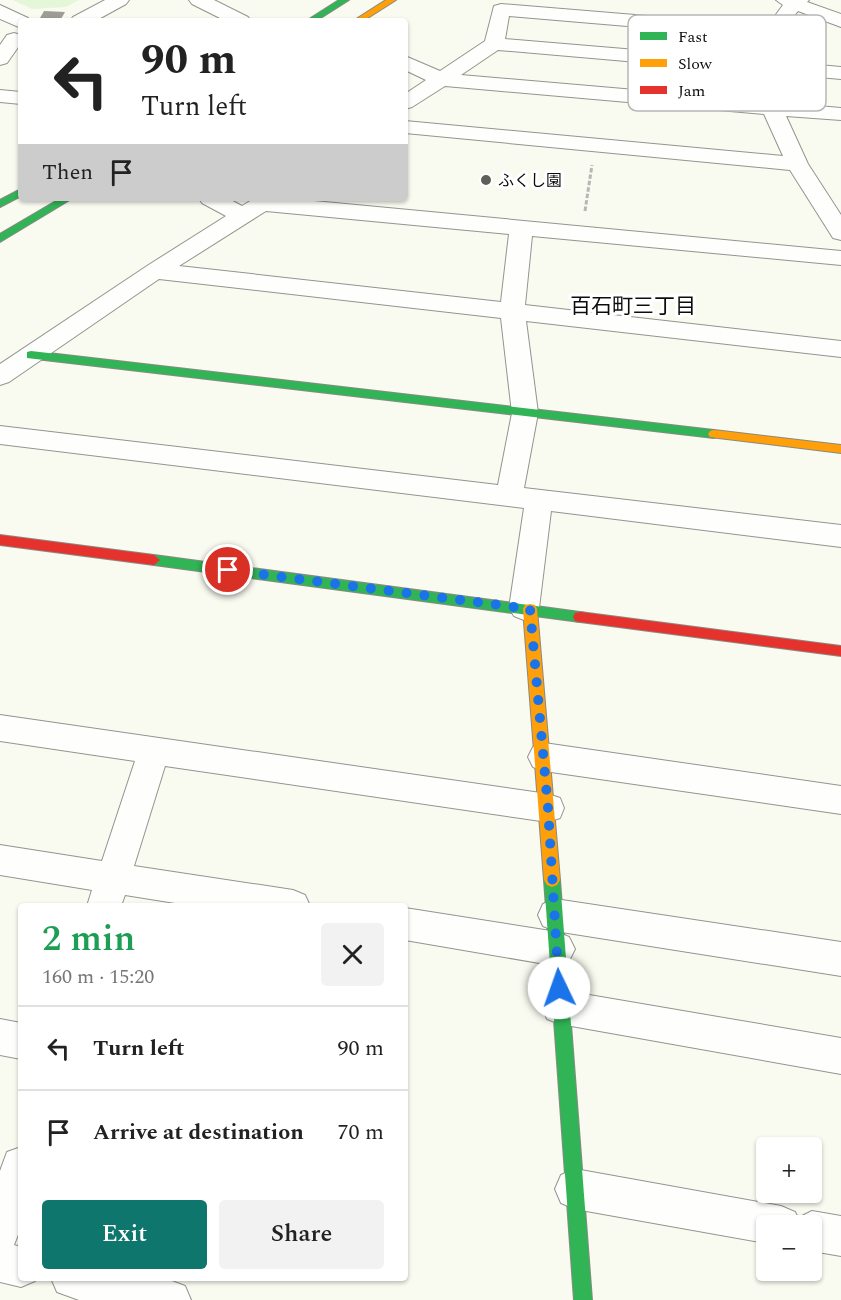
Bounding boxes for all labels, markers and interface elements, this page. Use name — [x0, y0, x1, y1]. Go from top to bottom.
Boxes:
legend — [628, 15, 826, 111]
text: Fast — [678, 25, 708, 49]
text: 90 m — [141, 29, 236, 92]
icon: left — [42, 42, 120, 120]
text: Slow — [678, 52, 713, 76]
text: Jam — [678, 79, 706, 103]
text: Turn left — [141, 86, 247, 128]
text: Then — [42, 156, 93, 189]
icon: arrive — [105, 156, 138, 189]
place label: ふくし園 — [498, 169, 562, 193]
marker: ふくし園 — [479, 173, 493, 187]
district label: 百石町三丁目 — [570, 291, 696, 323]
pin — [202, 544, 253, 595]
icon: arrive — [211, 553, 244, 586]
text: 2 min — [42, 912, 135, 967]
button: close — [321, 923, 384, 986]
position arrow — [527, 956, 591, 1020]
text: 160 m · 15:20 — [42, 962, 154, 992]
icon: left — [42, 1032, 75, 1065]
text: Turn left — [93, 1032, 185, 1065]
text: 90 m — [338, 1032, 384, 1065]
icon: arrive — [42, 1116, 75, 1149]
text: Arrive at destination — [93, 1116, 304, 1149]
text: 70 m — [338, 1116, 384, 1149]
map controls — [756, 1137, 822, 1281]
button: + — [756, 1137, 822, 1203]
button: Exit — [42, 1200, 207, 1269]
button: Share — [219, 1200, 384, 1269]
button: − — [756, 1215, 822, 1281]

